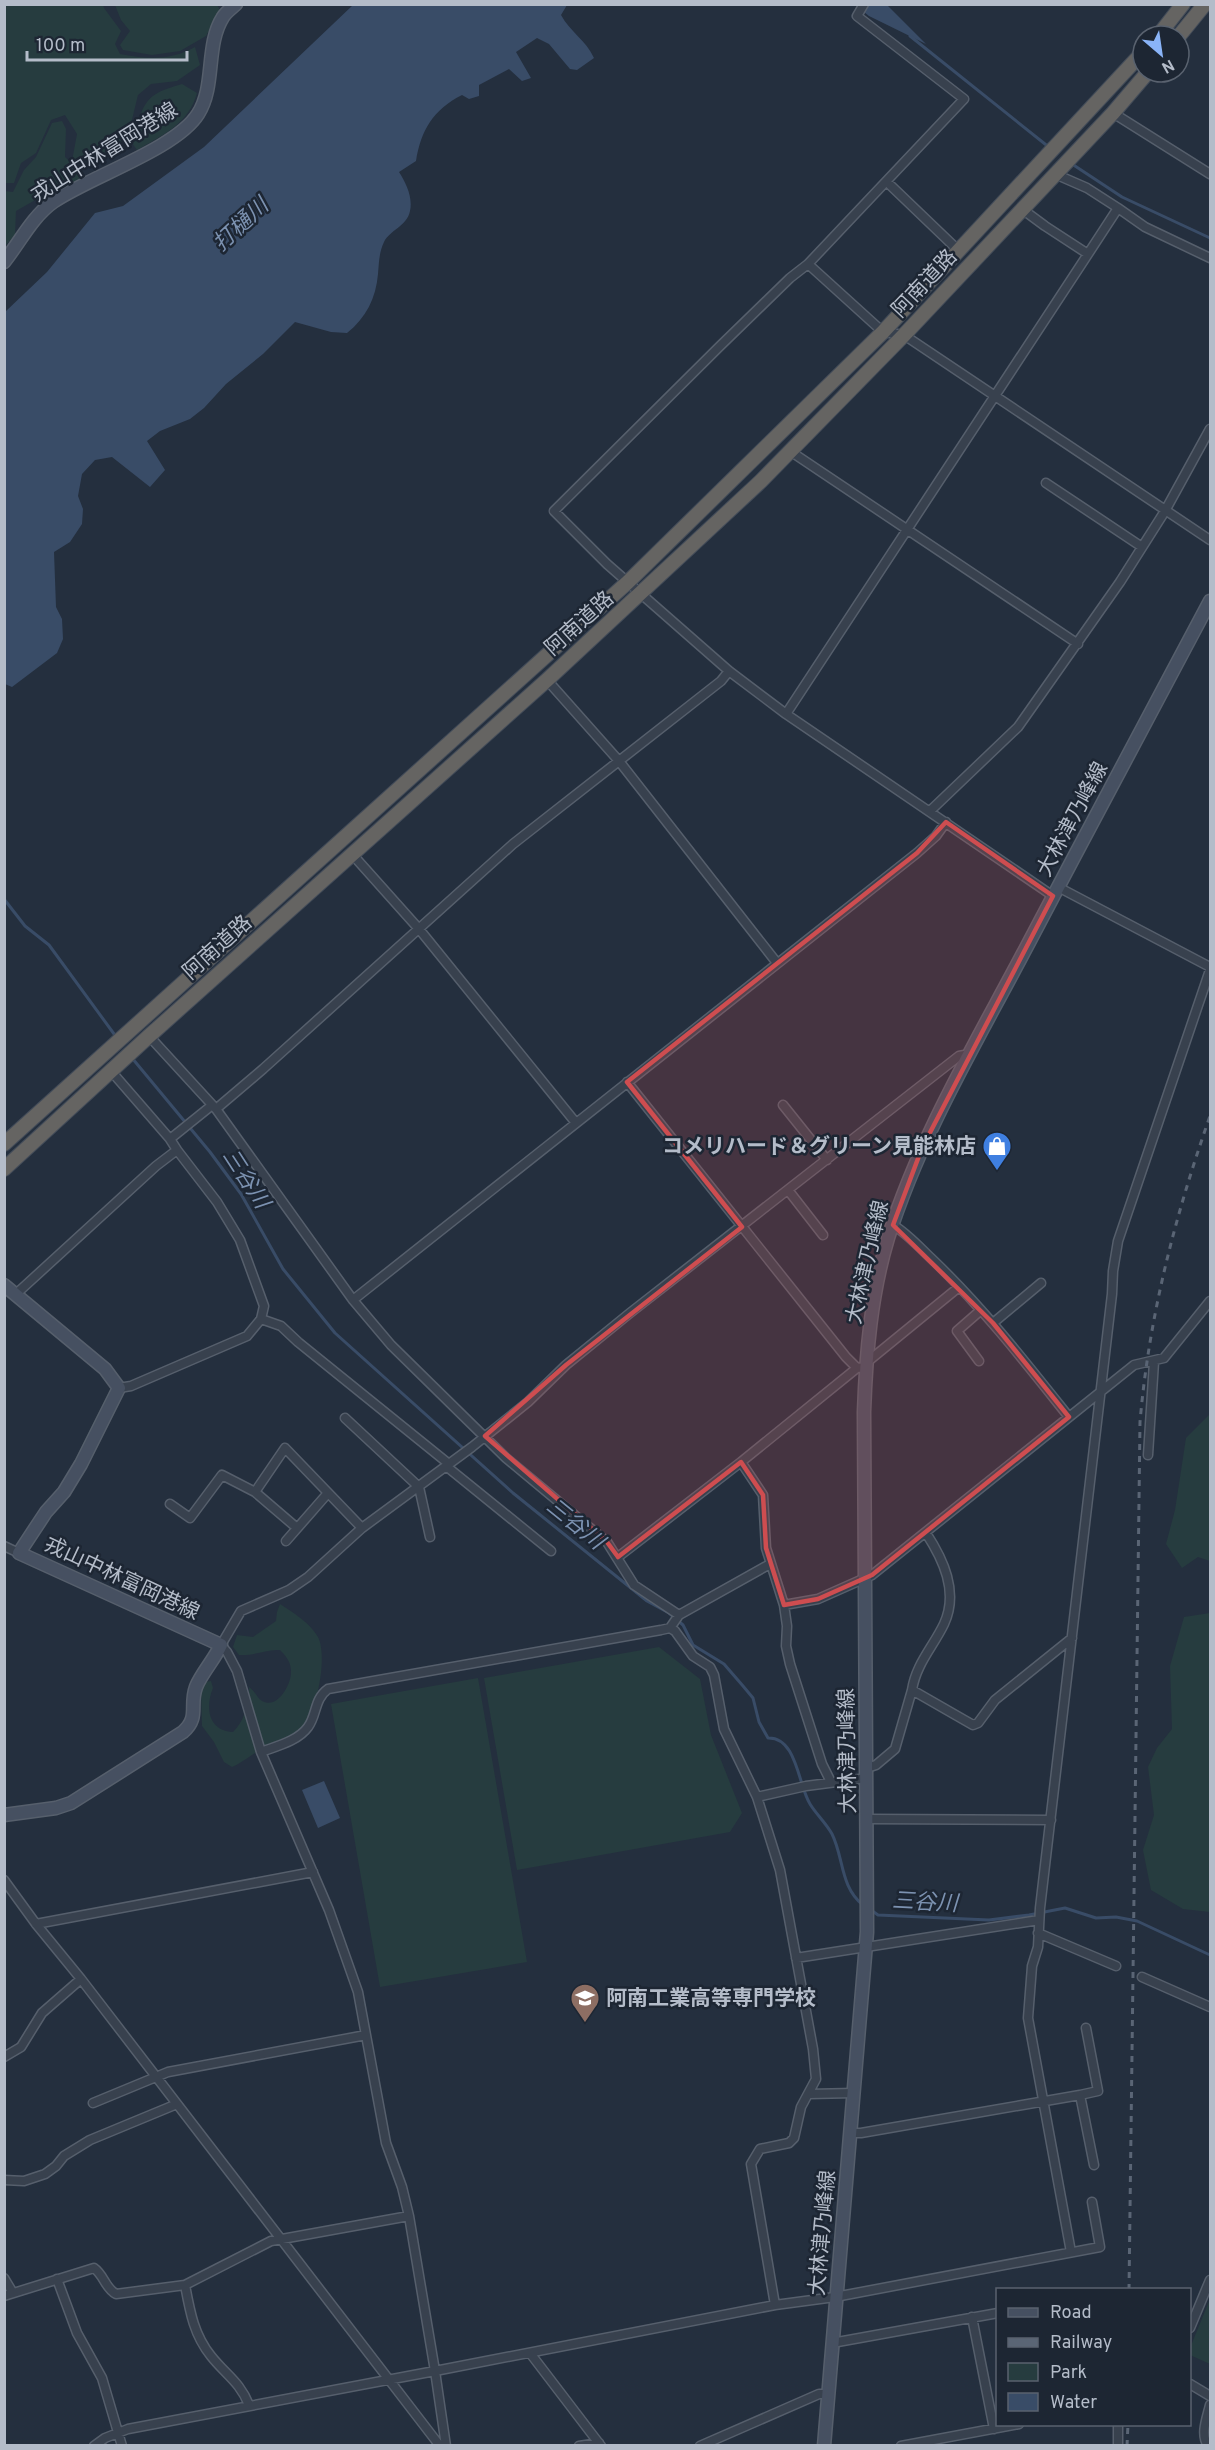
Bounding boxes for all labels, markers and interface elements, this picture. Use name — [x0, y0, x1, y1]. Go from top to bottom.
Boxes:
scale bar — [27, 24, 188, 62]
north arrow — [1131, 24, 1191, 84]
text: 100 m — [36, 35, 85, 58]
text: N — [1157, 54, 1177, 77]
street label: 戎山中林富岡港線 — [26, 97, 183, 209]
water label: 打樋川 — [208, 192, 277, 258]
street label: 阿南道路 — [887, 244, 964, 324]
street label: 阿南道路 — [540, 586, 620, 662]
street label: 大林津乃峰線 — [1032, 758, 1115, 882]
street label: 阿南道路 — [178, 910, 258, 986]
shop icon: コメリハード＆グリーン見能林店 — [981, 1130, 1013, 1172]
place label: コメリハード＆グリーン見能林店 — [662, 1134, 976, 1161]
water label: 三谷川 — [216, 1144, 275, 1216]
street label: 大林津乃峰線 — [841, 1198, 896, 1327]
water label: 三谷川 — [540, 1494, 610, 1557]
street label: 戎山中林富岡港線 — [40, 1532, 203, 1627]
street label: 大林津乃峰線 — [834, 1688, 863, 1814]
water label: 三谷川 — [891, 1888, 961, 1919]
school or university icon: 阿南工業高等専門学校 — [569, 1982, 601, 2024]
place label: 阿南工業高等専門学校 — [606, 1986, 816, 2013]
street label: 大林津乃峰線 — [805, 2169, 842, 2297]
legend — [996, 2288, 1191, 2426]
text: Road — [1050, 2302, 1092, 2325]
text: Railway — [1050, 2332, 1112, 2355]
text: Park — [1050, 2362, 1087, 2385]
text: Water — [1050, 2392, 1097, 2415]

